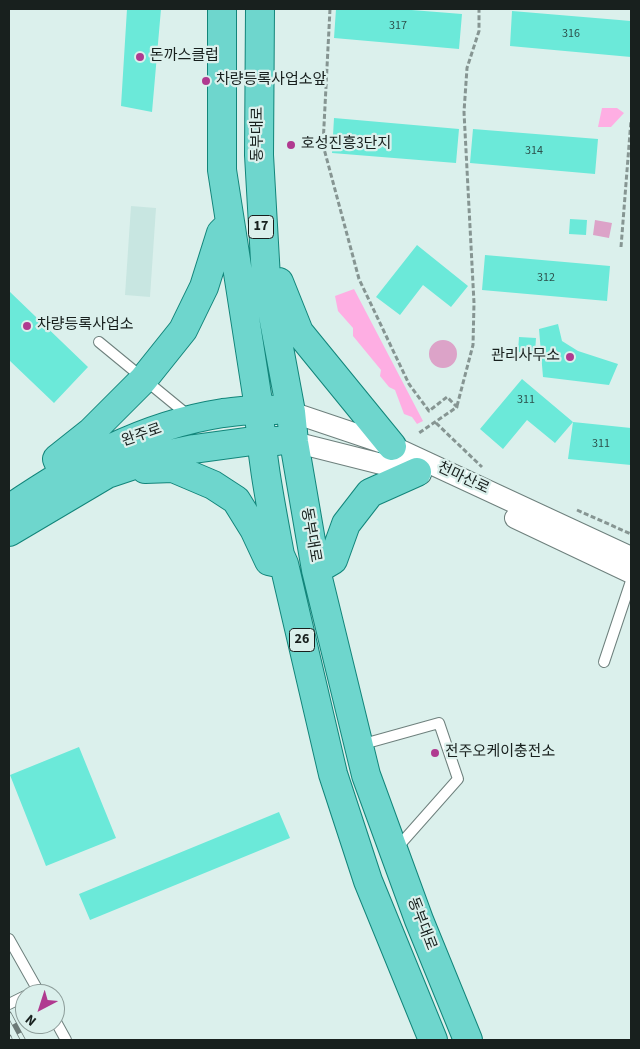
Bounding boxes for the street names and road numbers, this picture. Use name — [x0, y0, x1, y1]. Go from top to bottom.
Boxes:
street label: 동부대로 — [250, 106, 268, 162]
road number: 17 — [248, 216, 274, 238]
street label: 완주로 — [119, 421, 165, 451]
street label: 천마산로 — [434, 459, 492, 499]
street label: 동부대로 — [296, 506, 324, 564]
road number: 26 — [290, 628, 314, 652]
street label: 동부대로 — [403, 895, 439, 953]

